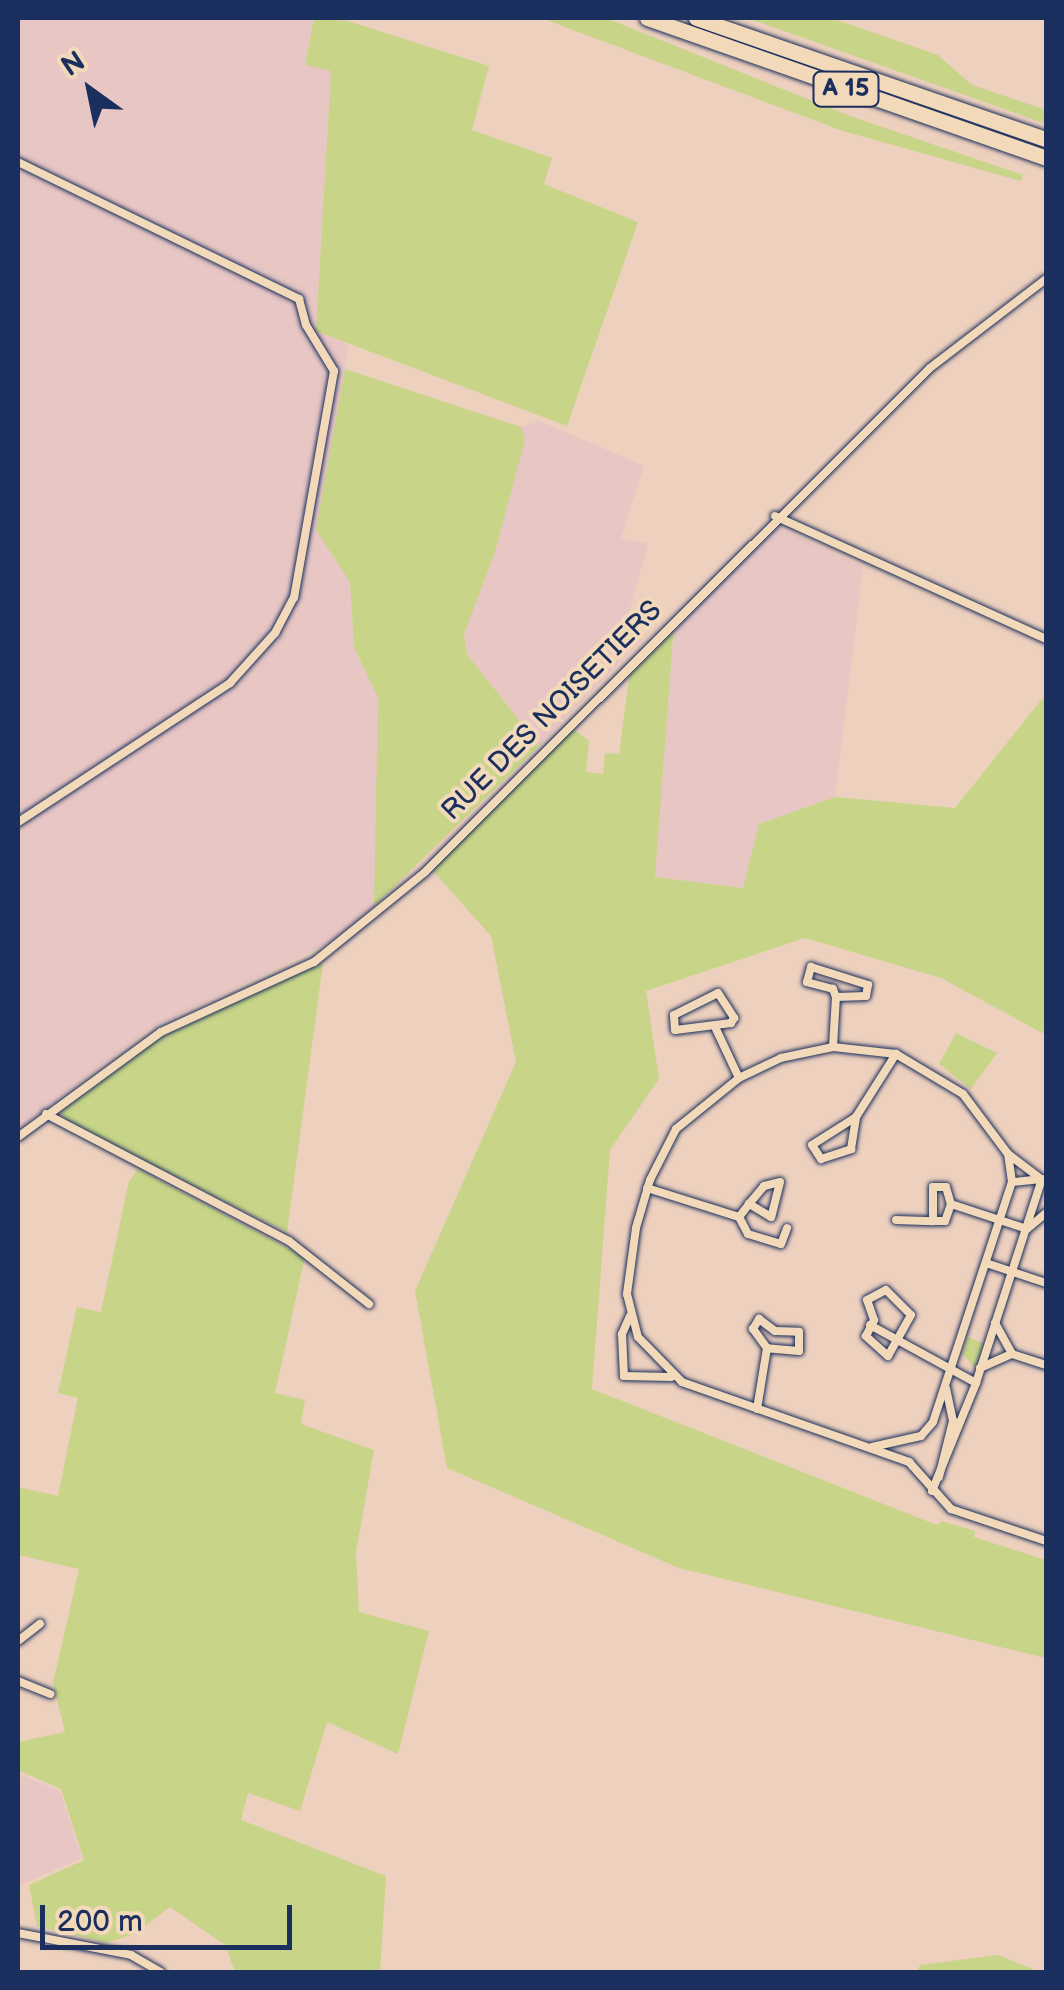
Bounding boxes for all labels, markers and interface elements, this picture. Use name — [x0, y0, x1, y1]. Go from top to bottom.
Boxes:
north arrow — [40, 40, 140, 140]
text: N — [56, 45, 91, 84]
road number: A 15 — [811, 69, 881, 109]
street label: RUE DES NOISETIERS — [435, 594, 669, 828]
scale bar — [45, 1885, 298, 1947]
text: 200 m — [57, 1904, 143, 1940]

